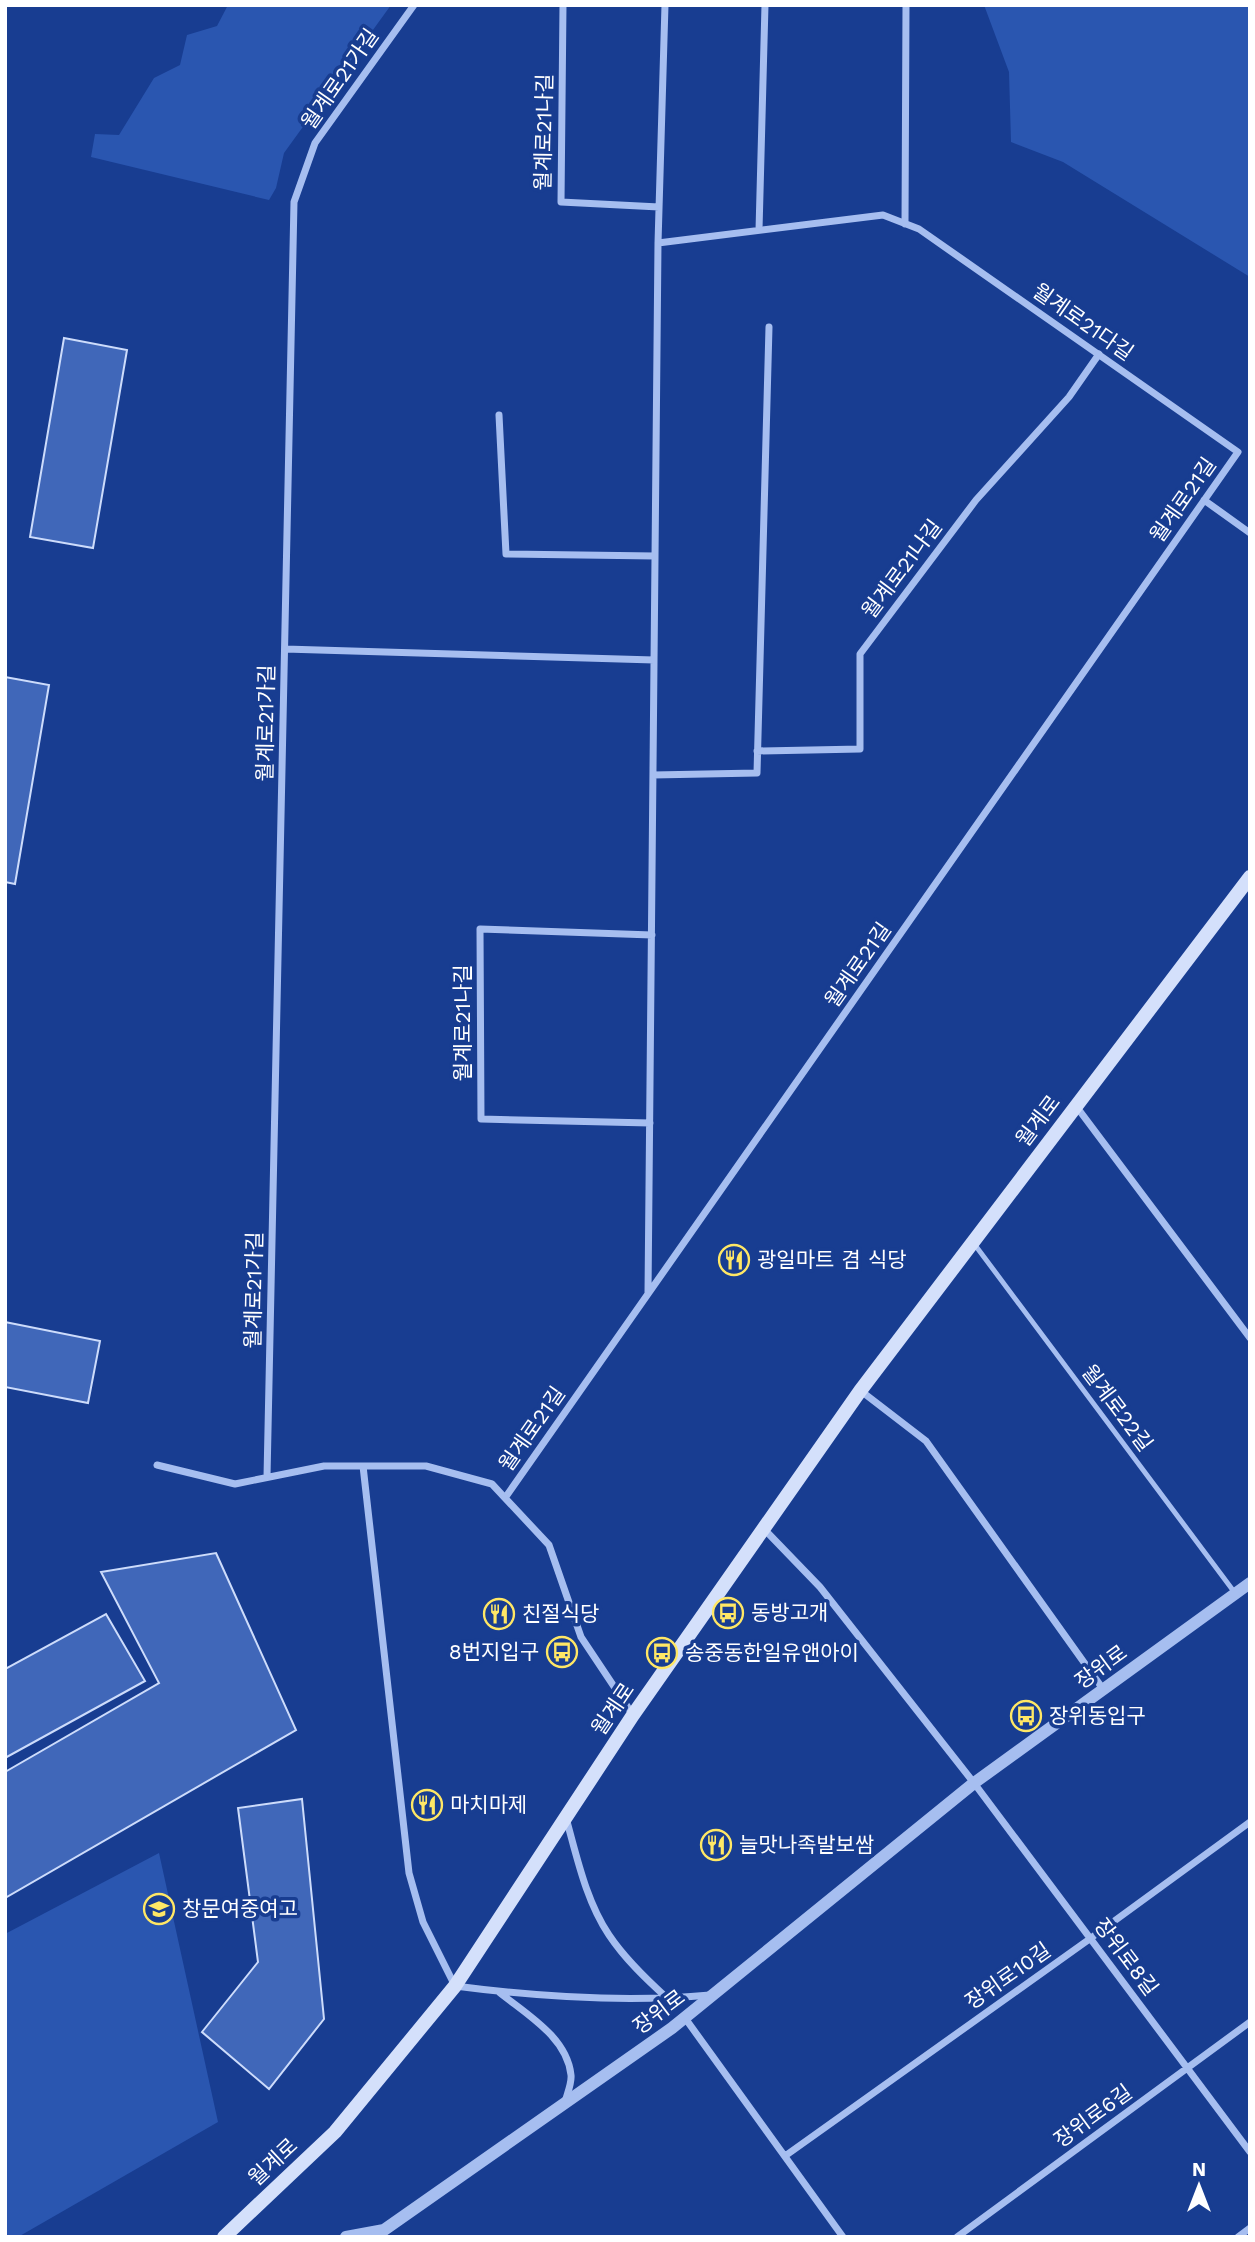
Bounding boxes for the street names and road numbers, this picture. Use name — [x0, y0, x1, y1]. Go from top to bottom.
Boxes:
street label: 월계로21가길 — [296, 24, 383, 134]
street label: 월계로21나길 — [530, 73, 557, 191]
street label: 월계로21다길 — [1028, 278, 1138, 365]
street label: 월계로21길 — [1144, 453, 1221, 547]
street label: 월계로21나길 — [856, 514, 947, 623]
street label: 월계로21가길 — [252, 664, 279, 782]
street label: 월계로21길 — [819, 918, 896, 1012]
street label: 월계로21나길 — [450, 964, 475, 1082]
street label: 월계로 — [1010, 1090, 1065, 1151]
street label: 월계로21가길 — [240, 1231, 267, 1349]
street label: 월계로22길 — [1077, 1360, 1158, 1456]
street label: 월계로21길 — [493, 1382, 570, 1476]
street label: 장위로 — [1070, 1639, 1132, 1694]
street label: 월계로 — [586, 1678, 639, 1740]
street label: 장위로8길 — [1089, 1913, 1164, 2000]
street label: 장위로10길 — [960, 1937, 1055, 2014]
street label: 장위로 — [628, 1984, 689, 2039]
street label: 장위로6길 — [1049, 2079, 1136, 2152]
street label: 월계로 — [243, 2133, 302, 2191]

